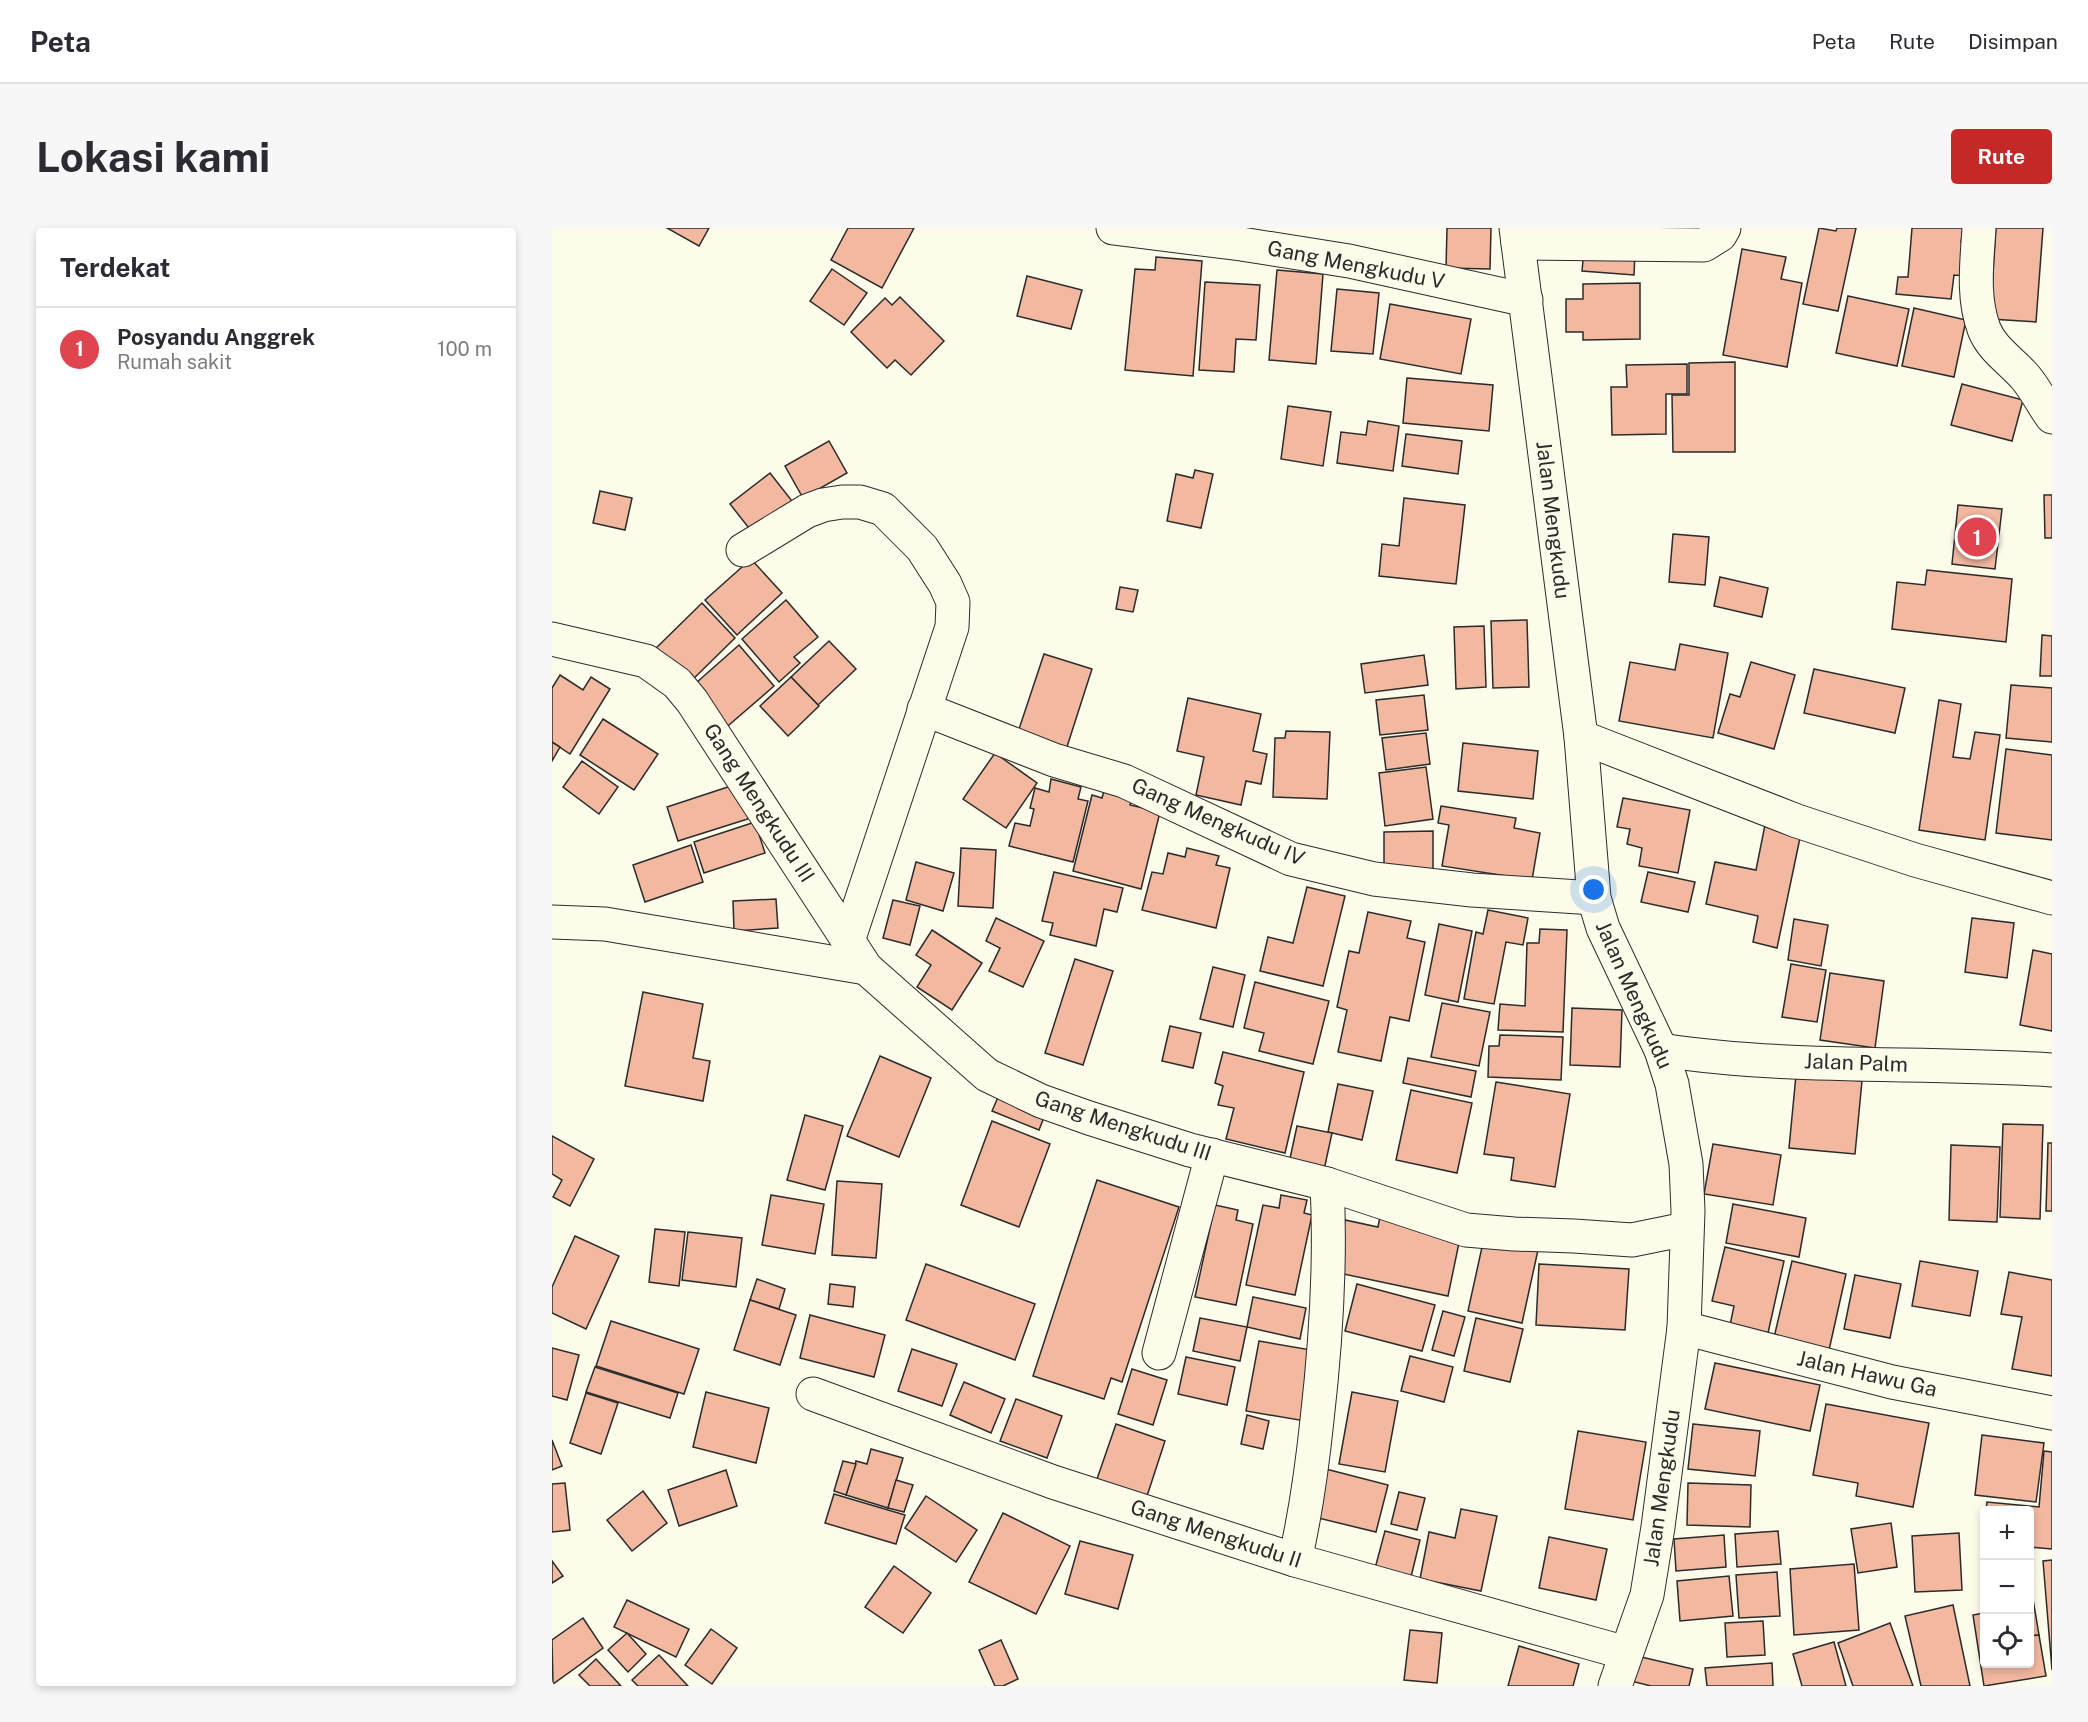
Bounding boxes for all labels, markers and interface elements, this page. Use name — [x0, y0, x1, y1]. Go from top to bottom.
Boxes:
text: Peta — [30, 25, 91, 58]
text: Peta — [1812, 29, 1856, 54]
text: Rute — [1889, 29, 1935, 54]
text: Disimpan — [1968, 29, 2058, 54]
button: Rute — [1951, 129, 2052, 184]
text: Lokasi kami — [36, 132, 270, 181]
street label: Gang Mengkudu V — [1265, 235, 1447, 294]
text: Terdekat — [60, 252, 170, 283]
text: Posyandu Anggrek — [117, 324, 315, 350]
text: 1 — [75, 337, 84, 361]
text: 100 m — [437, 337, 492, 361]
text: Rumah sakit — [117, 350, 232, 374]
street label: Jalan Mengkudu — [1531, 440, 1576, 600]
pin: 1 — [1958, 514, 1996, 560]
street label: Gang Mengkudu III — [699, 719, 820, 887]
street label: Gang Mengkudu IV — [1128, 772, 1308, 871]
your location — [1579, 875, 1608, 904]
street label: Jalan Mengkudu — [1591, 917, 1678, 1072]
street label: Jalan Palm — [1804, 1048, 1908, 1077]
street label: Gang Mengkudu III — [1032, 1085, 1215, 1166]
street label: Jalan Hawu Ga — [1795, 1345, 1940, 1402]
street label: Jalan Mengkudu — [1638, 1408, 1685, 1568]
street label: Gang Mengkudu II — [1128, 1494, 1305, 1573]
map controls — [1980, 1506, 2034, 1668]
button: + — [1980, 1506, 2034, 1560]
button: − — [1980, 1560, 2034, 1614]
button: locate — [1980, 1614, 2034, 1668]

